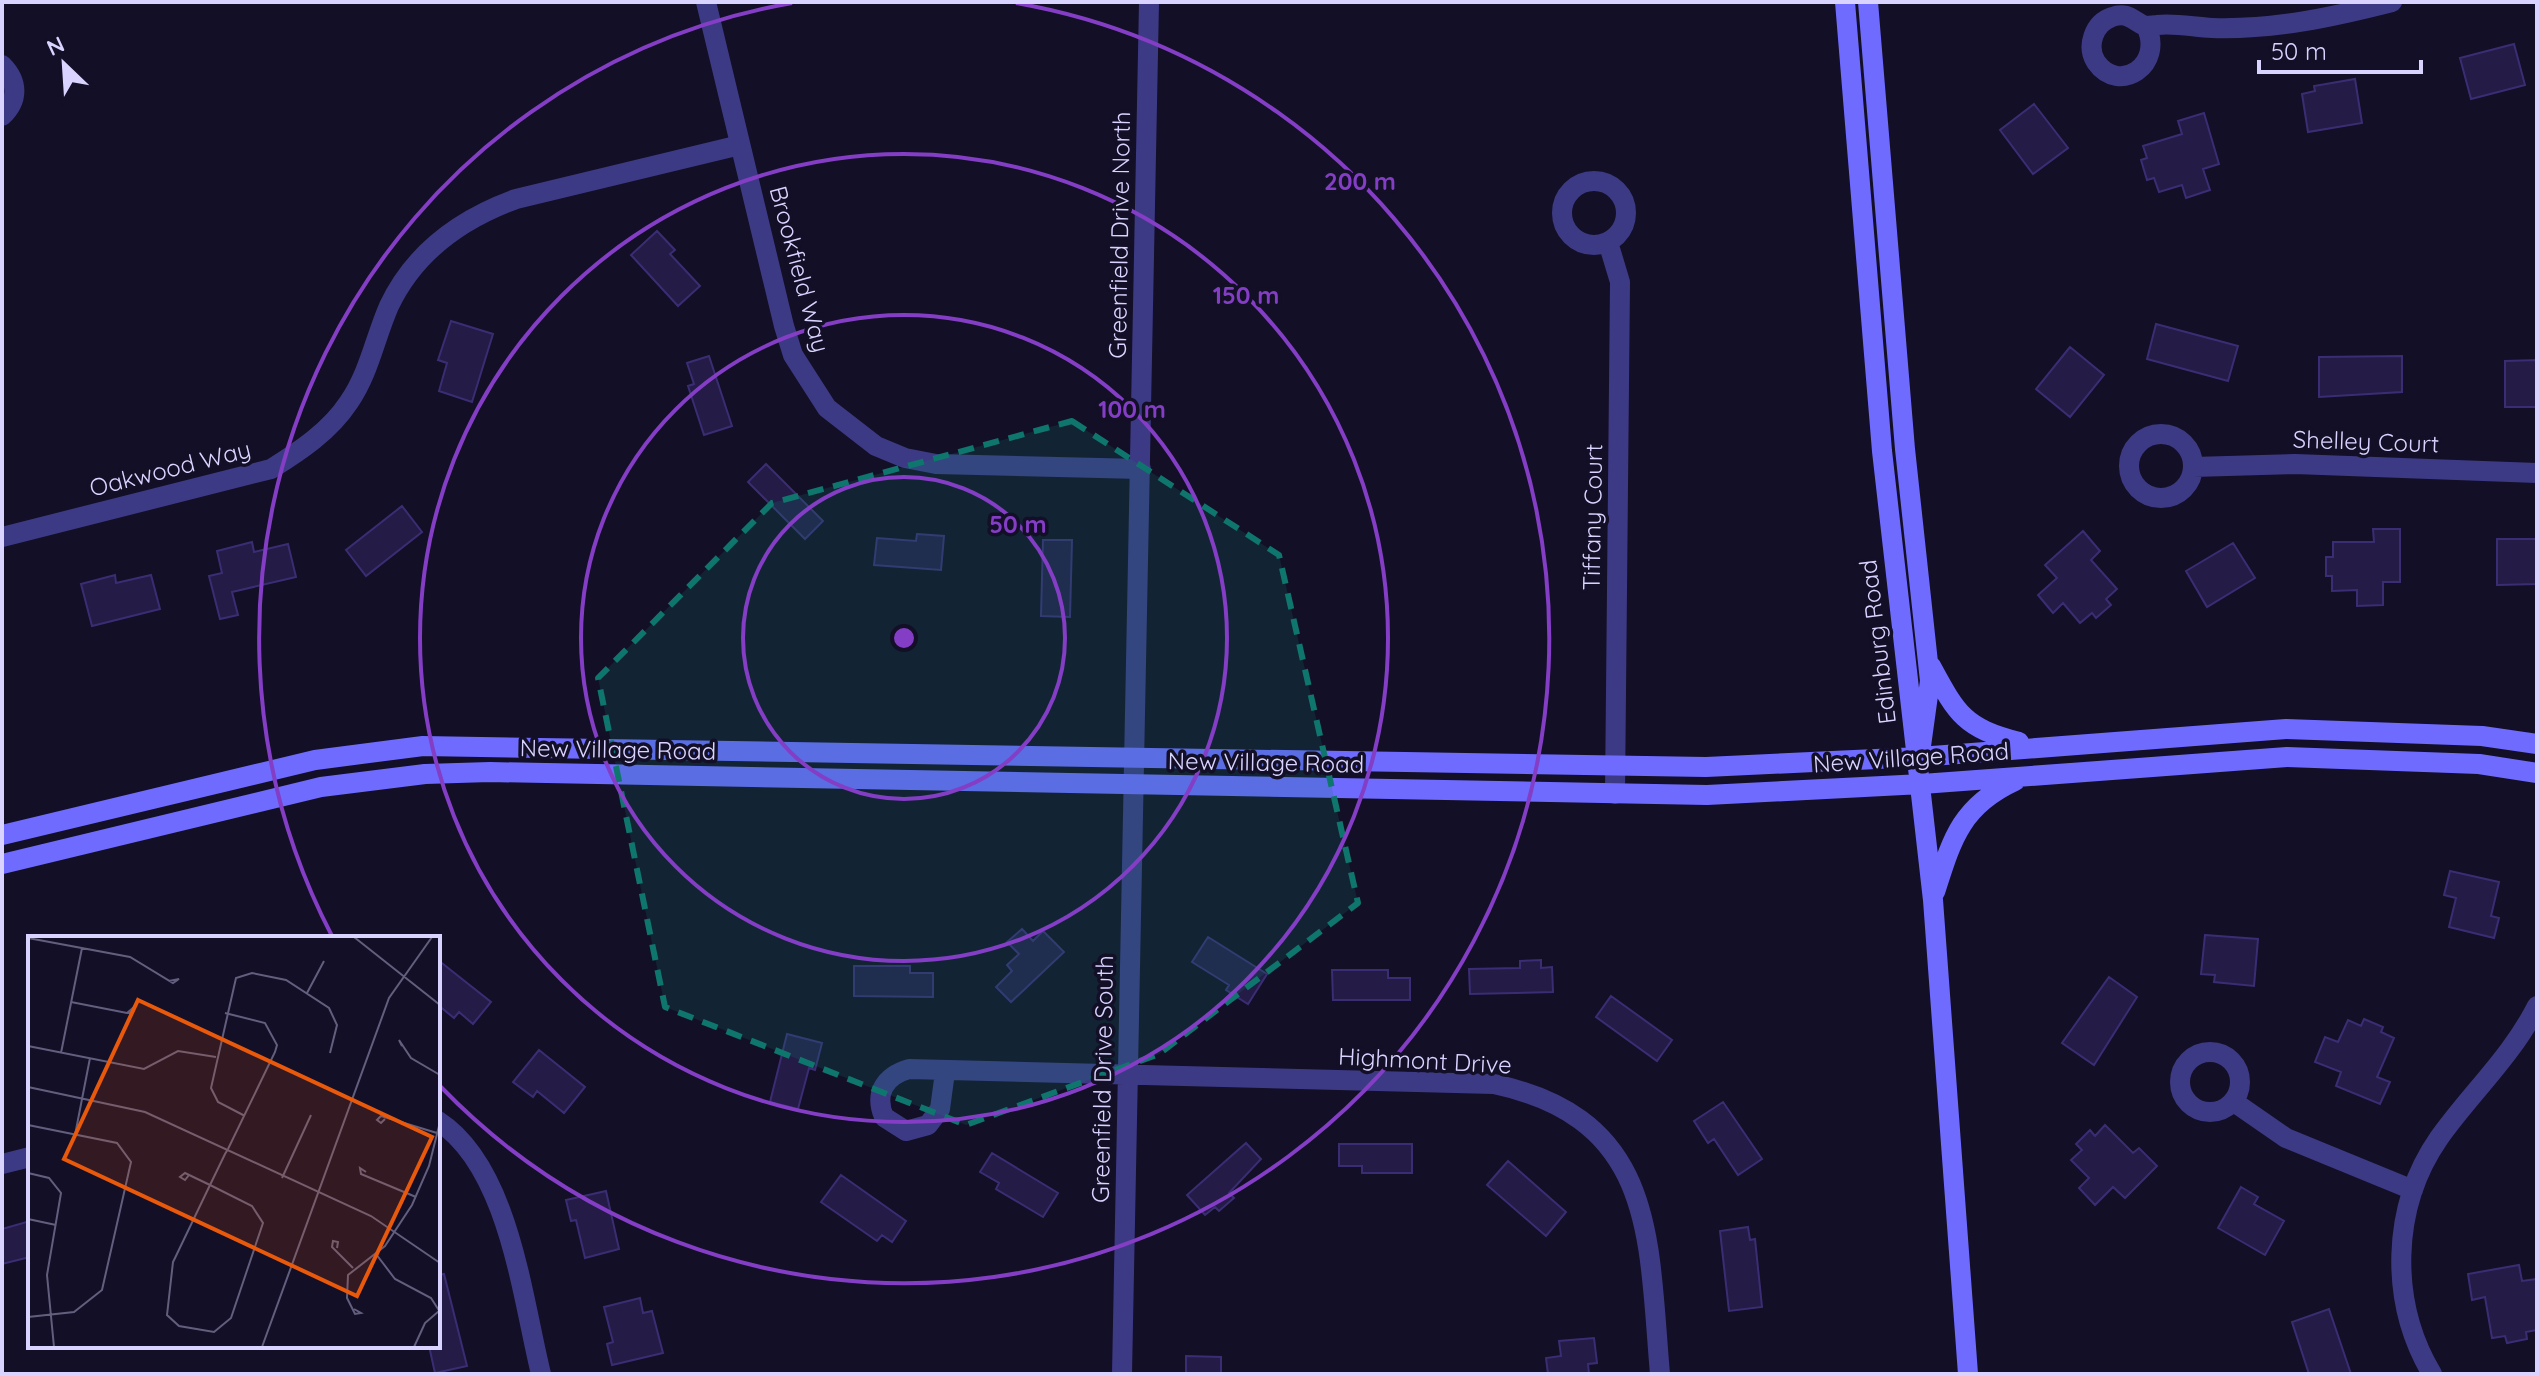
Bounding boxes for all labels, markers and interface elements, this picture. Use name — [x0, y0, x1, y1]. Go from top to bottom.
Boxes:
north arrow — [24, 24, 104, 104]
scale bar — [2259, 24, 2421, 74]
text: N — [42, 30, 69, 62]
text: 50 m — [2271, 36, 2327, 66]
street label: Greenfield Drive North — [1102, 111, 1136, 359]
text: 200 m — [1324, 166, 1396, 196]
street label: Brookfield Way — [763, 183, 837, 355]
text: 150 m — [1213, 280, 1279, 310]
text: 100 m — [1098, 394, 1166, 424]
street label: Shelley Court — [2292, 423, 2440, 459]
street label: Oakwood Way — [86, 433, 254, 503]
street label: Tiffany Court — [1576, 443, 1608, 591]
text: 50 m — [989, 509, 1047, 539]
street label: Edinburg Road — [1852, 558, 1902, 726]
centre of rings — [890, 624, 918, 652]
street label: New Village Road — [520, 732, 716, 766]
street label: New Village Road — [1812, 735, 2010, 779]
street label: New Village Road — [1168, 745, 1364, 779]
inset map — [28, 936, 440, 1348]
street label: Greenfield Drive South — [1085, 955, 1119, 1203]
street label: Highmont Drive — [1337, 1040, 1513, 1080]

